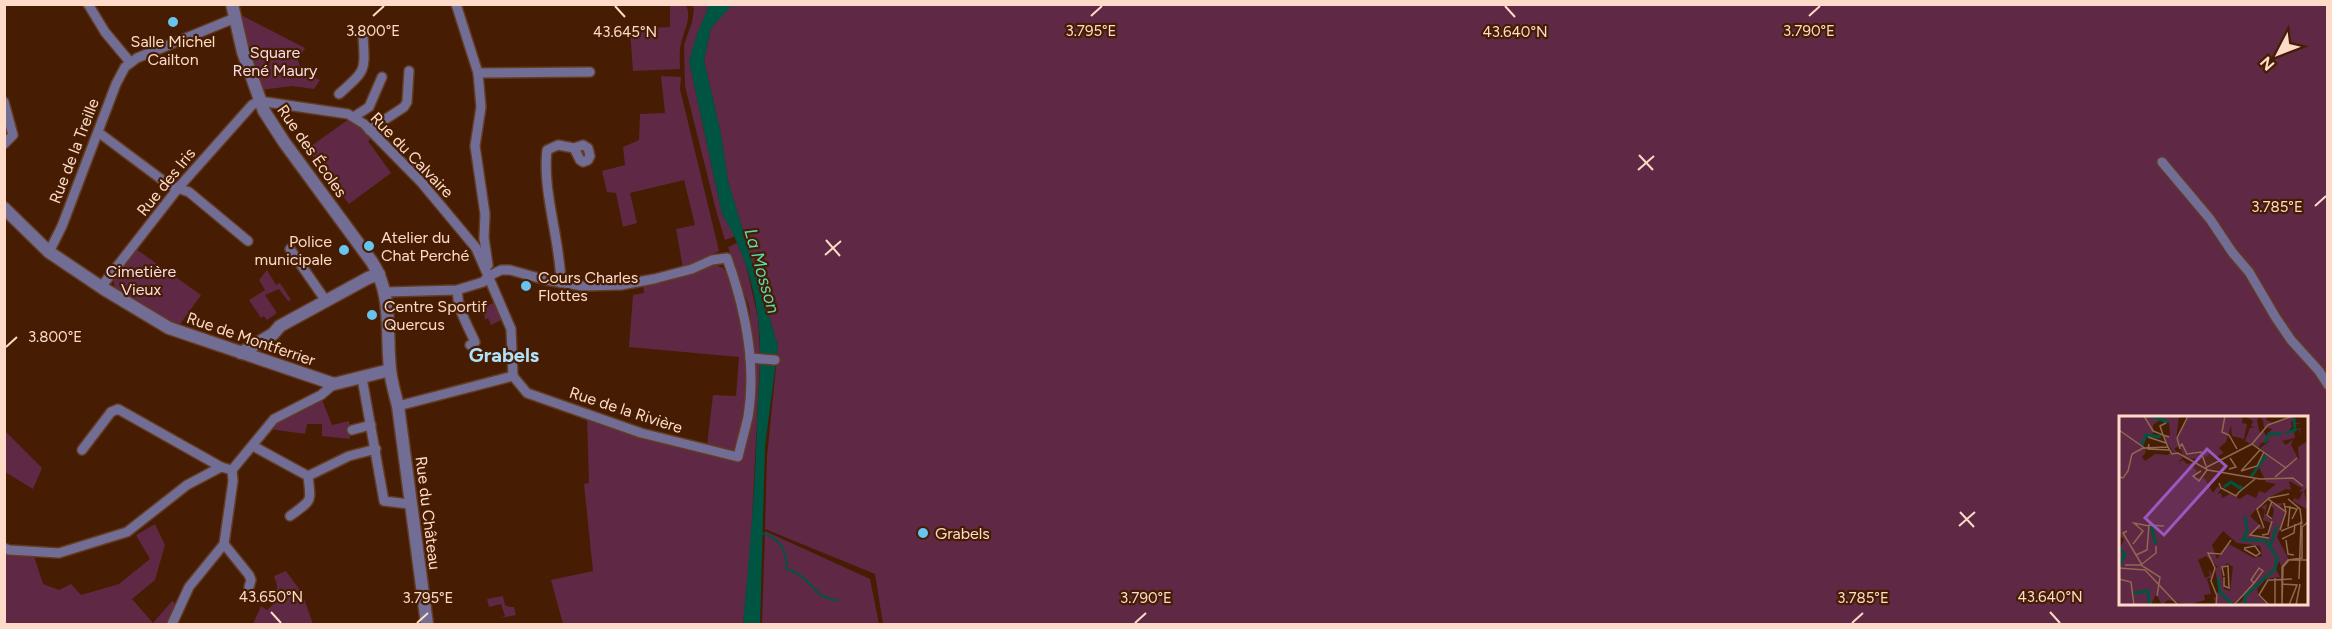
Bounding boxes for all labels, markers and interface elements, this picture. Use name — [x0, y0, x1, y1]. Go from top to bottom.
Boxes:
marker: Salle Michel Cailton — [166, 15, 180, 29]
text: 3.800°E — [346, 22, 400, 40]
text: 3.795°E — [1066, 22, 1116, 40]
text: 3.790°E — [1783, 22, 1835, 40]
text: 43.645°N — [593, 23, 657, 41]
text: 43.640°N — [1482, 23, 1548, 41]
north arrow — [2248, 24, 2308, 84]
place label: Salle Michel Cailton — [131, 32, 215, 69]
park label: Square René Maury — [233, 43, 318, 80]
text: N — [2256, 53, 2278, 75]
street label: Rue de la Treille — [45, 96, 103, 206]
street label: Rue des Écoles — [273, 101, 351, 201]
street label: Rue du Calvaire — [367, 108, 458, 202]
street label: Rue des Iris — [133, 144, 199, 220]
text: 3.785°E — [2251, 198, 2303, 216]
water label: La Mosson — [739, 226, 785, 316]
place label: Atelier du Chat Perché — [381, 228, 469, 265]
place label: Police municipale — [255, 232, 332, 269]
marker: Atelier du Chat Perché — [362, 239, 376, 253]
marker: Police municipale — [337, 243, 351, 257]
park label: Cimetière Vieux — [106, 262, 176, 299]
place label: Cours Charles Flottes — [538, 268, 638, 305]
marker: Cours Charles Flottes — [519, 279, 533, 293]
place label: Centre Sportif Quercus — [384, 297, 487, 334]
street label: Rue de Montferrier — [184, 308, 318, 370]
marker: Centre Sportif Quercus — [365, 308, 379, 322]
text: 3.800°E — [28, 328, 82, 346]
district label: Grabels — [469, 343, 539, 367]
street label: Rue de la Rivière — [567, 383, 685, 437]
inset map — [2119, 416, 2308, 605]
street label: Rue du Château — [412, 455, 444, 571]
place label: Grabels — [935, 524, 990, 543]
marker: Grabels — [916, 526, 930, 540]
text: 43.650°N — [239, 588, 303, 606]
text: 43.640°N — [2017, 588, 2083, 606]
text: 3.795°E — [403, 589, 453, 607]
text: 3.790°E — [1120, 589, 1172, 607]
text: 3.785°E — [1837, 589, 1889, 607]

